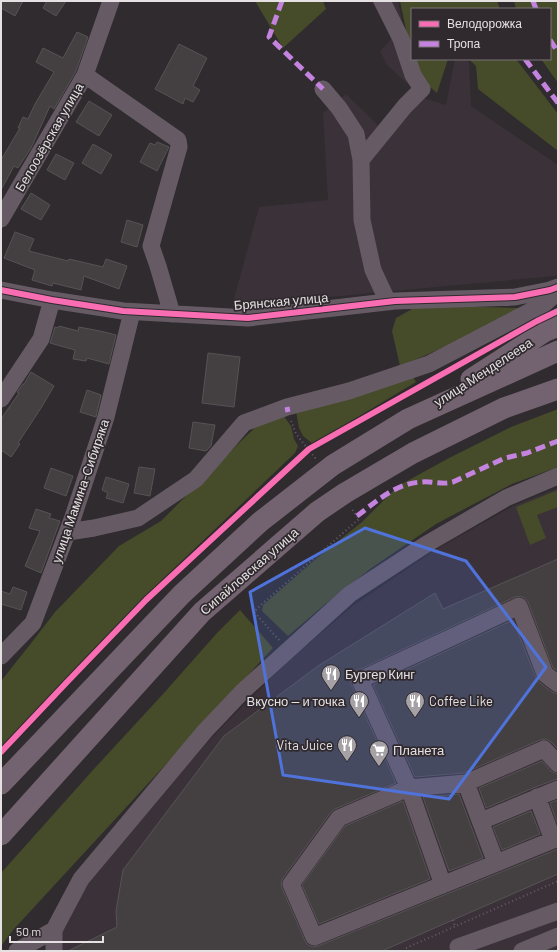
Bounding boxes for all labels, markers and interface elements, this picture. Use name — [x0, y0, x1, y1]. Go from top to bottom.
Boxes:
legend — [411, 8, 551, 60]
text: Велодорожка — [447, 16, 522, 31]
text: Тропа — [447, 36, 481, 51]
street label: Белоозёрская улица — [11, 79, 87, 194]
street label: Брянская улица — [233, 289, 330, 313]
street label: улица Менделеева — [431, 334, 536, 410]
street label: улица Мамина-Сибиряка — [48, 416, 112, 565]
street label: Сипайловская улица — [197, 523, 302, 618]
restaurant icon: Бургер Кинг — [320, 663, 342, 691]
place label: Бургер Кинг — [345, 666, 415, 682]
restaurant icon: Вкусно — и точка — [348, 690, 370, 718]
restaurant icon: Coffee Like — [404, 690, 426, 718]
place label: Вкусно — и точка — [247, 693, 346, 709]
place label: Coffee Like — [429, 693, 493, 709]
restaurant icon: Vita Juice — [336, 734, 358, 762]
place label: Vita Juice — [277, 737, 333, 753]
supermarket icon: Планета — [368, 739, 390, 767]
place label: Планета — [393, 742, 445, 758]
scale bar — [10, 918, 103, 944]
text: 50 m — [16, 924, 41, 938]

